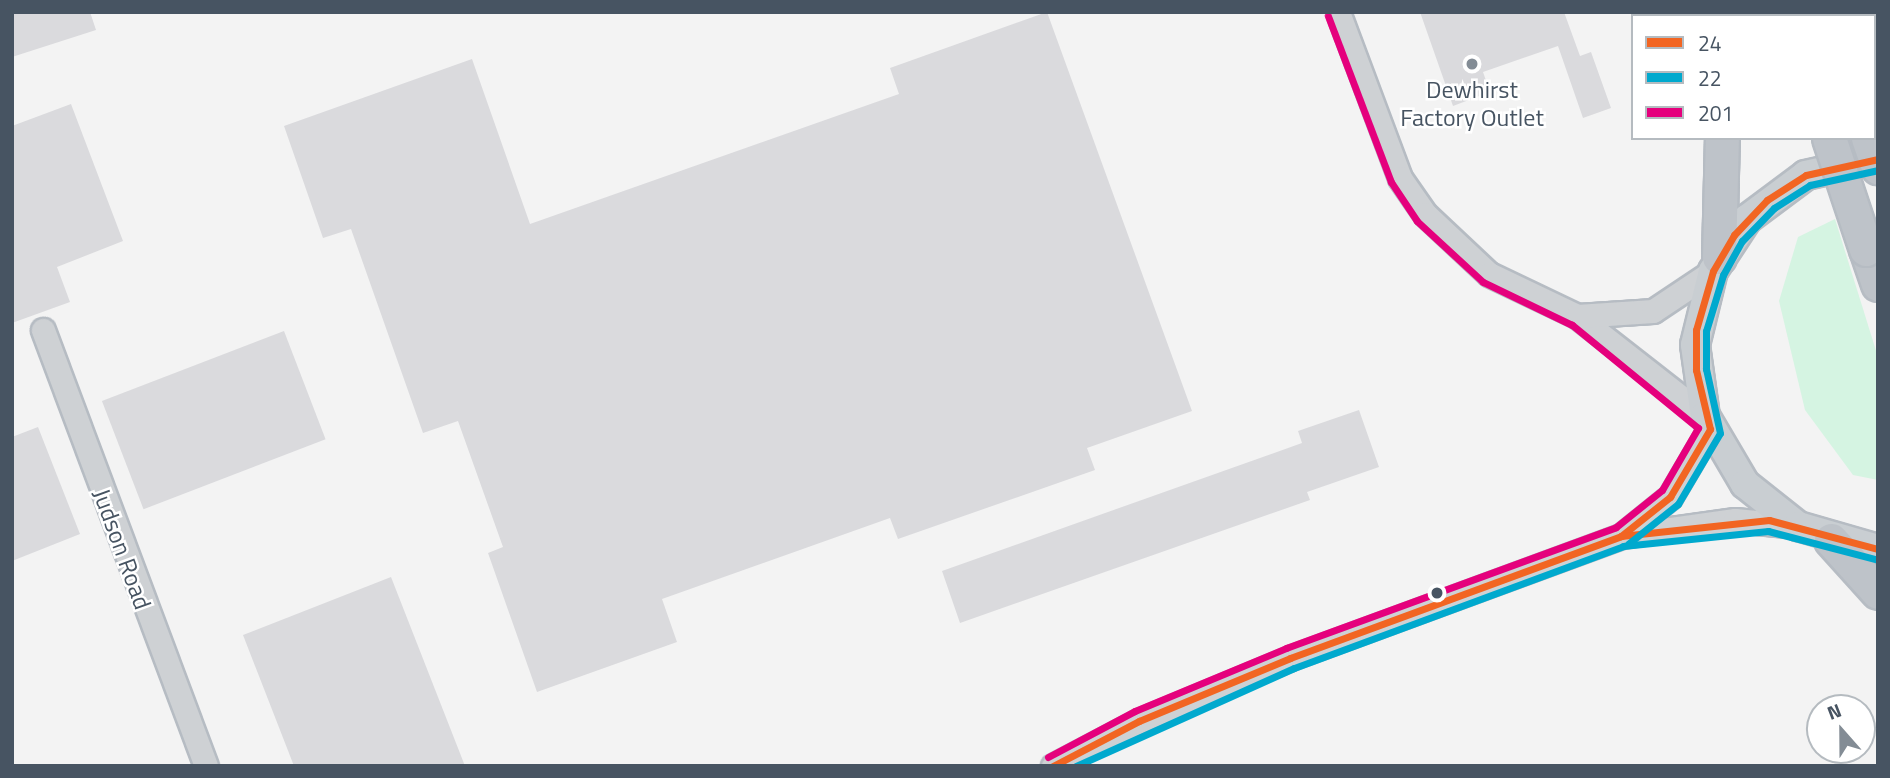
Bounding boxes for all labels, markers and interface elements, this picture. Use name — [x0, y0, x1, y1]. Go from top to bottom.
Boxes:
legend — [1631, 14, 1876, 140]
text: 24 — [1698, 27, 1722, 59]
marker: Dewhirst Factory Outlet — [1464, 56, 1480, 72]
text: 22 — [1698, 62, 1722, 94]
place label: Dewhirst Factory Outlet — [1400, 76, 1544, 132]
text: 201 — [1698, 97, 1733, 129]
street label: Judson Road — [87, 485, 157, 613]
unlabelled marker — [1430, 586, 1444, 600]
north arrow — [1806, 694, 1876, 764]
text: N — [1823, 695, 1845, 727]

